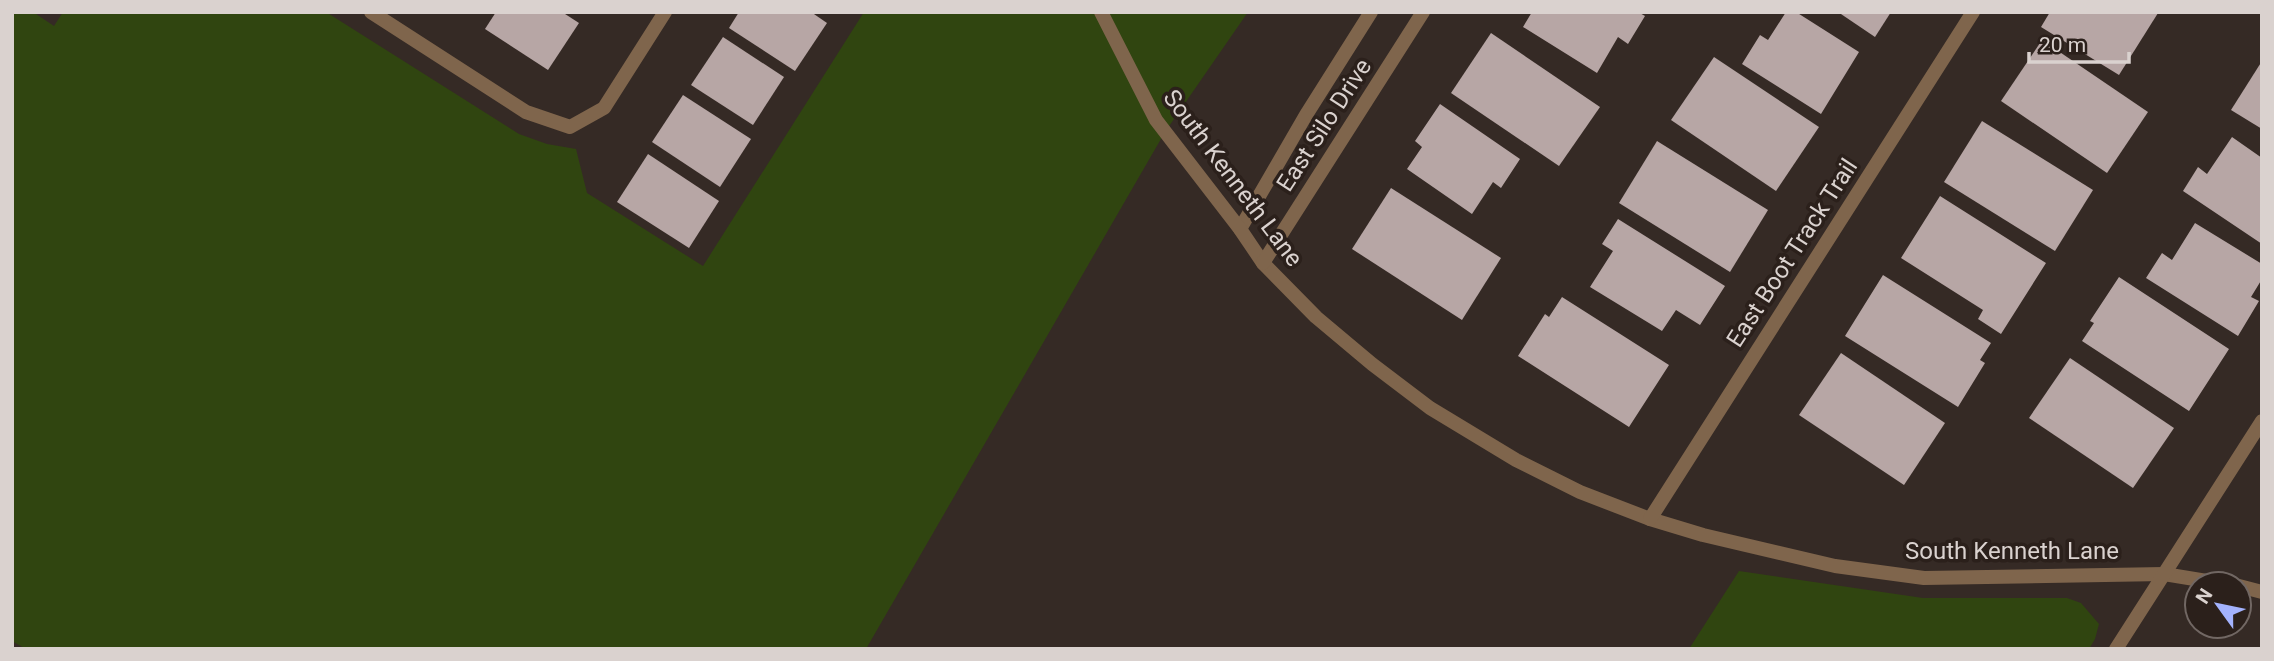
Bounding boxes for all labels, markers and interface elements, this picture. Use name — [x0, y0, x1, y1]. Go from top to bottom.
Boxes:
scale bar — [2029, 21, 2129, 65]
text: 20 m — [2039, 33, 2086, 57]
street label: East Silo Drive — [1271, 53, 1377, 197]
street label: South Kenneth Lane — [1157, 84, 1309, 272]
street label: East Boot Track Trail — [1721, 154, 1863, 352]
street label: South Kenneth Lane — [1905, 537, 2119, 565]
north arrow — [2183, 570, 2253, 640]
text: N — [2191, 584, 2217, 608]

